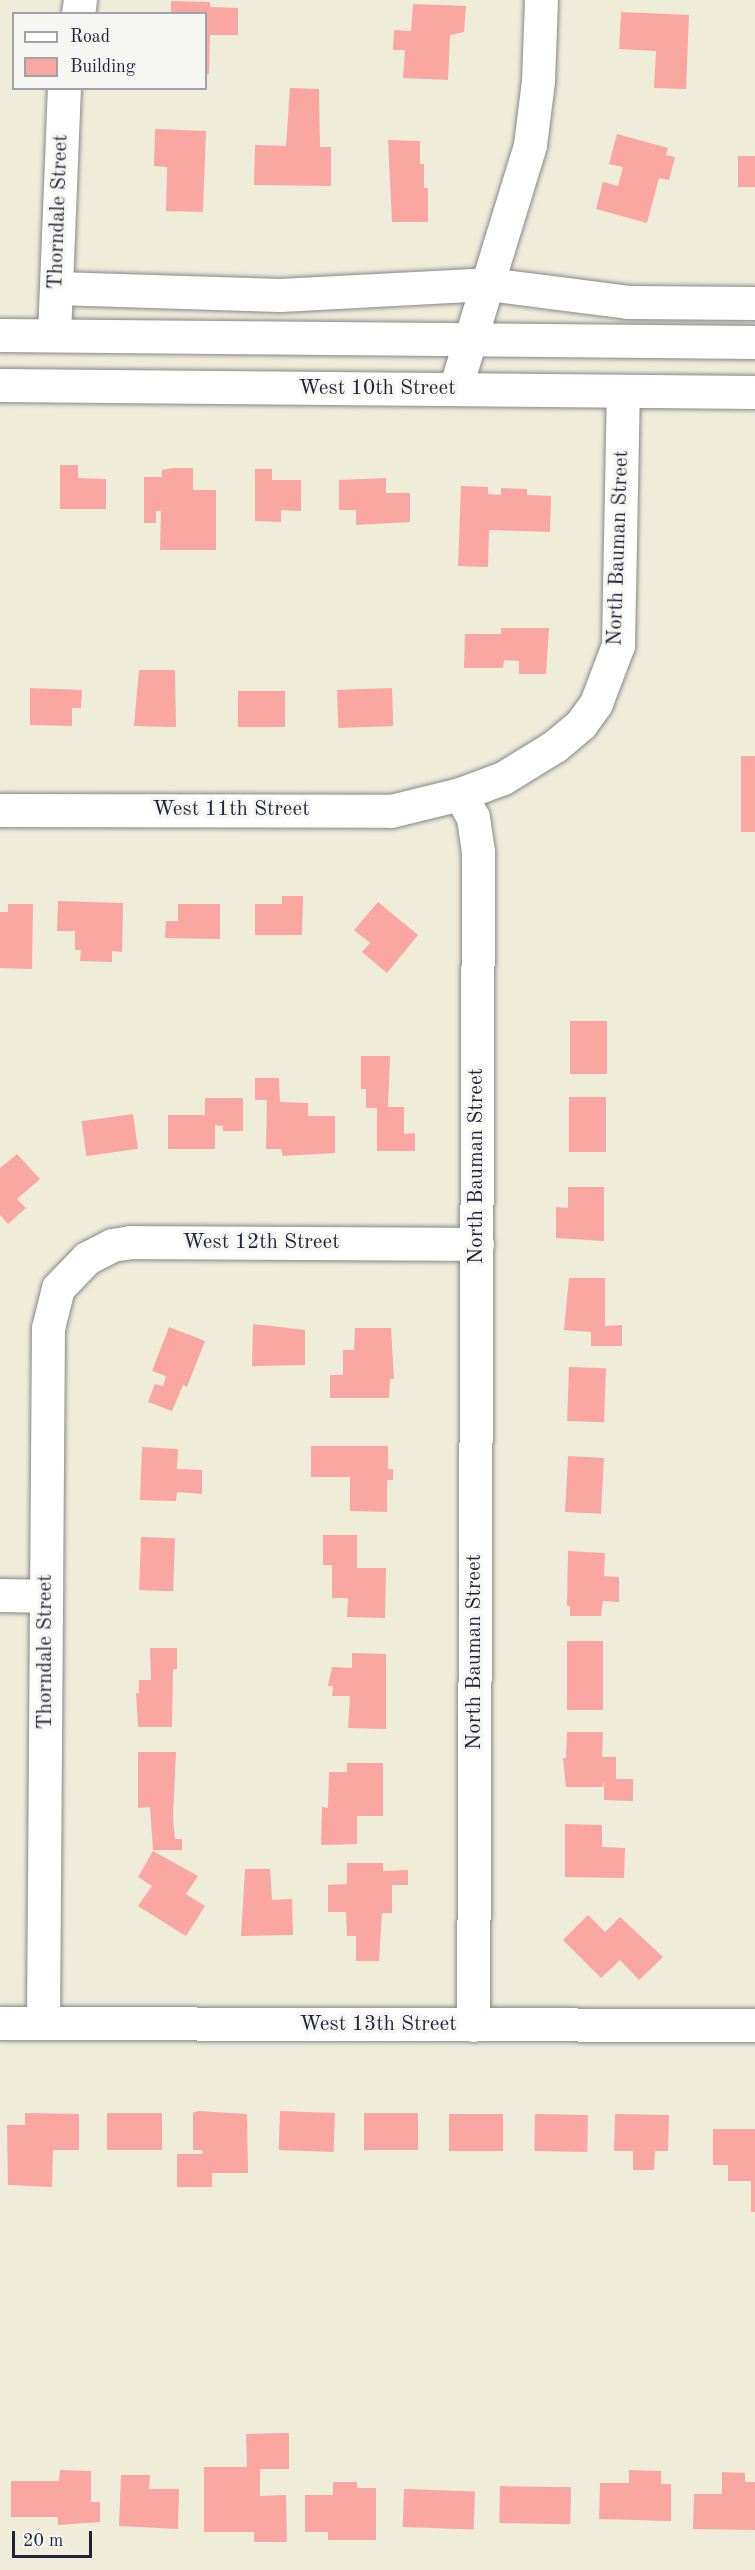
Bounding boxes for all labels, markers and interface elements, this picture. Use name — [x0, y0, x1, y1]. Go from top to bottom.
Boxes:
legend — [12, 12, 207, 90]
text: Road — [70, 28, 110, 46]
text: Building — [70, 58, 135, 76]
street label: Thorndale Street — [44, 134, 74, 290]
street label: West 10th Street — [298, 376, 456, 402]
street label: North Bauman Street — [603, 450, 635, 646]
street label: West 11th Street — [152, 797, 310, 823]
street label: North Bauman Street — [464, 1068, 490, 1264]
street label: West 12th Street — [182, 1230, 340, 1256]
street label: North Bauman Street — [462, 1554, 488, 1750]
street label: Thorndale Street — [33, 1575, 59, 1729]
street label: West 13th Street — [299, 2012, 457, 2038]
scale bar — [15, 2519, 94, 2557]
text: 20 m — [23, 2532, 63, 2550]

